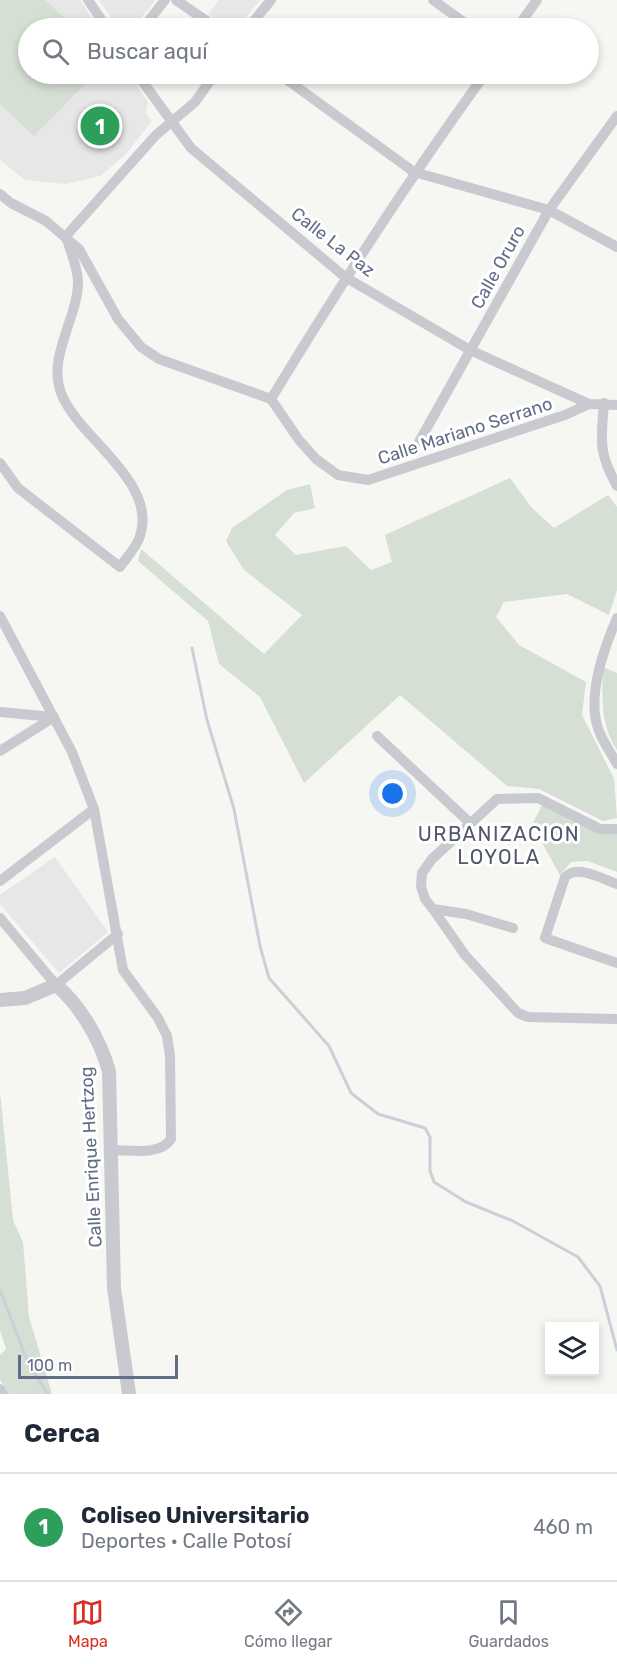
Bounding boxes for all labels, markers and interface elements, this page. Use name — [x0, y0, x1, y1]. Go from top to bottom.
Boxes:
search box — [18, 18, 599, 84]
icon: search — [39, 35, 72, 68]
text: Buscar aquí — [87, 38, 208, 65]
pin: 1 — [80, 104, 120, 148]
street label: Calle La Paz — [287, 203, 379, 281]
street label: Calle Oruro — [466, 221, 530, 313]
street label: Calle Mariano Serrano — [375, 392, 555, 470]
your location — [378, 779, 407, 808]
district label: URBANIZACION LOYOLA — [418, 822, 580, 869]
street label: Calle Enrique Hertzog — [75, 1066, 107, 1248]
map controls — [545, 1322, 599, 1376]
button: layers — [545, 1322, 599, 1376]
scale bar — [18, 1352, 178, 1380]
text: 100 m — [27, 1356, 72, 1375]
text: Cerca — [24, 1418, 100, 1449]
text: Coliseo Universitario — [81, 1502, 309, 1529]
text: 1 — [39, 1515, 48, 1539]
text: 460 m — [533, 1515, 593, 1539]
text: Deportes · Calle Potosí — [81, 1529, 291, 1553]
tab: Mapa — [68, 1596, 108, 1651]
tab: Cómo llegar — [244, 1596, 332, 1651]
tab: Guardados — [468, 1596, 549, 1651]

